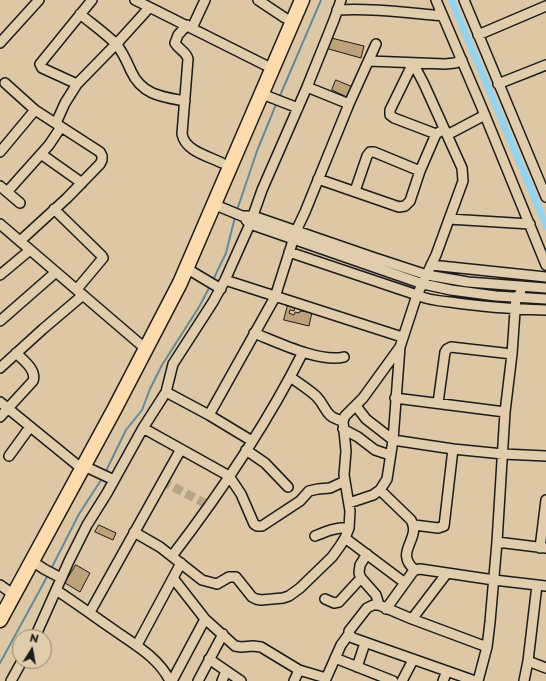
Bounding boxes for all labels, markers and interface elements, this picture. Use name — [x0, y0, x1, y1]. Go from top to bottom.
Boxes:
north arrow — [12, 629, 52, 669]
text: N — [28, 629, 40, 647]

